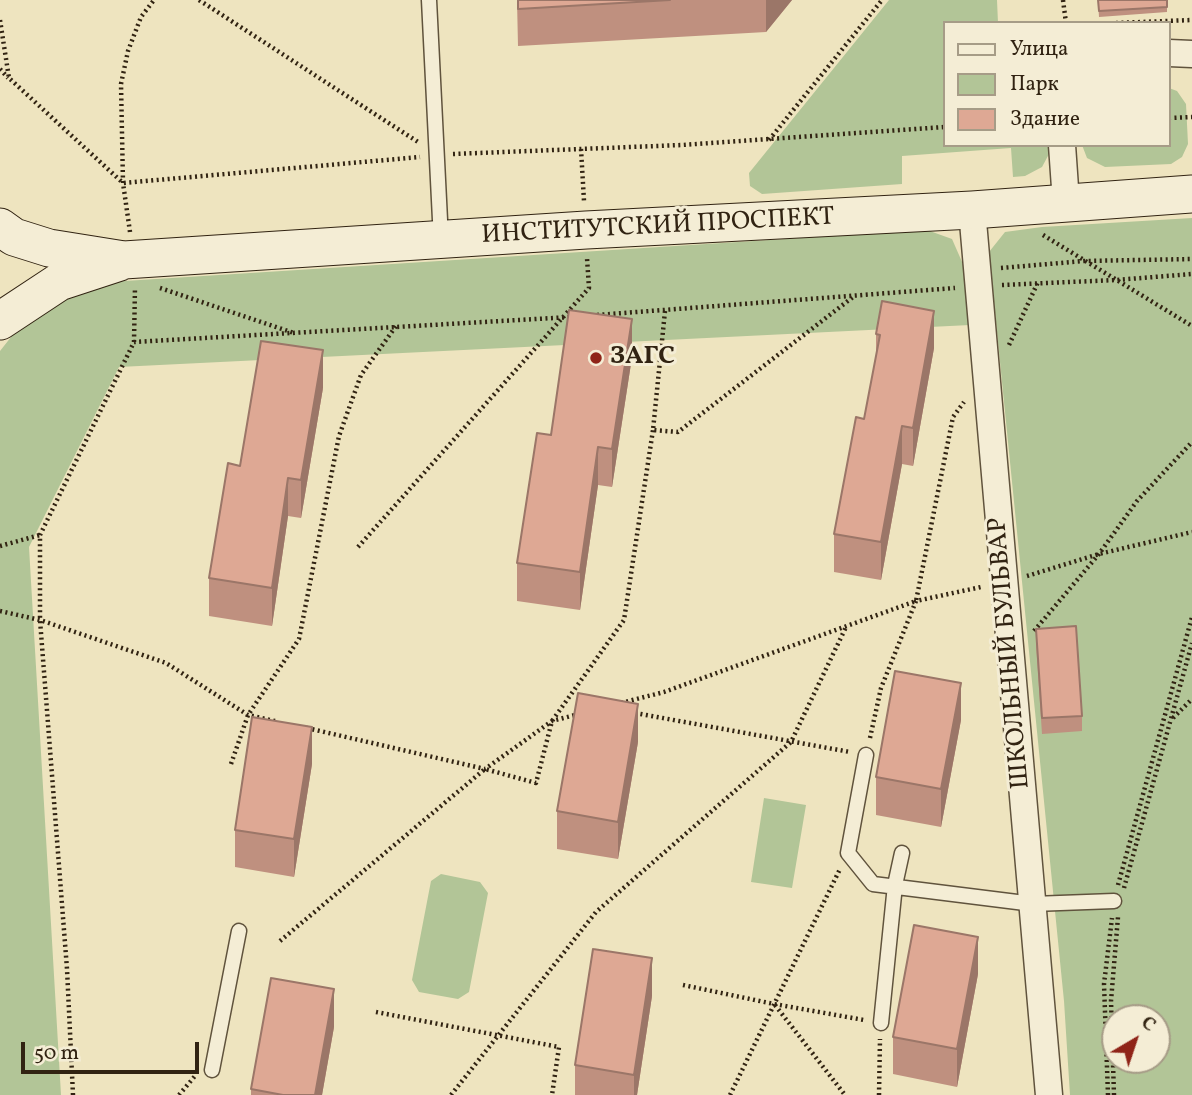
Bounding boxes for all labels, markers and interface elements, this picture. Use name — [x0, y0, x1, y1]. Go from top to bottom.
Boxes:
legend — [944, 21, 1171, 147]
text: Улица — [1010, 35, 1068, 64]
text: Парк — [1010, 70, 1059, 99]
text: Здание — [1010, 105, 1080, 134]
street label: ИНСТИТУТСКИЙ ПРОСПЕКТ — [481, 203, 835, 253]
place label: ЗАГС — [610, 342, 675, 374]
marker: ЗАГС — [588, 350, 604, 366]
street label: ШКОЛЬНЫЙ БУЛЬВАР — [984, 516, 1038, 790]
north arrow — [1101, 1004, 1171, 1074]
text: С — [1135, 1010, 1161, 1038]
scale bar — [24, 1028, 203, 1072]
text: 50 m — [34, 1039, 79, 1068]

